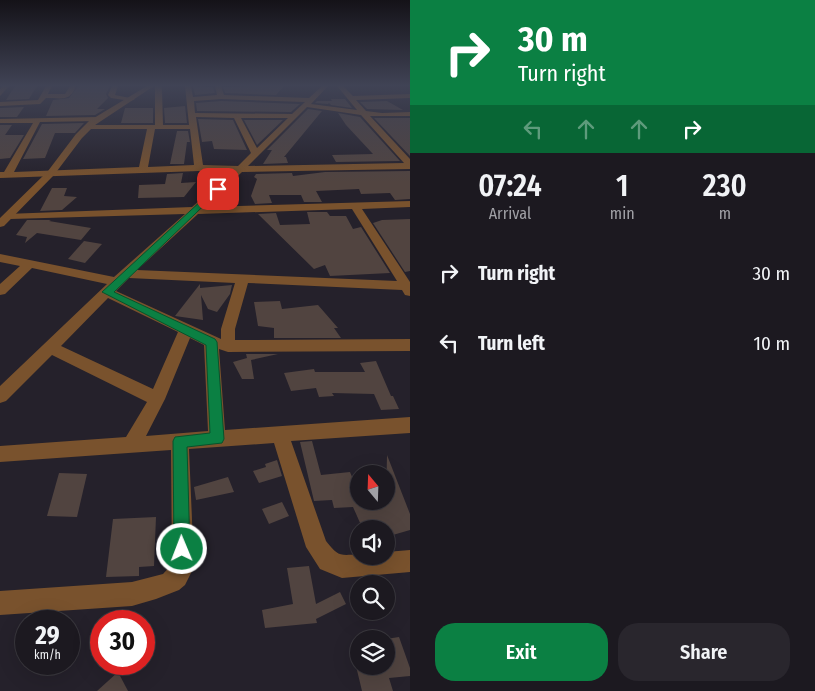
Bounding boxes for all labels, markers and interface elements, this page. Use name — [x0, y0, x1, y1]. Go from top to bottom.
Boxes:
text: 30 m — [518, 18, 588, 60]
icon: right — [435, 20, 500, 85]
text: Turn right — [518, 60, 606, 87]
icon: left — [519, 115, 547, 143]
icon: ahead — [572, 115, 600, 143]
icon: ahead — [625, 115, 653, 143]
icon: right — [678, 115, 706, 143]
pin — [197, 168, 239, 210]
text: 07:24 — [478, 168, 542, 204]
text: 1 — [616, 168, 628, 204]
text: 230 — [703, 168, 747, 204]
icon: arrive — [204, 175, 232, 203]
text: Arrival — [489, 204, 531, 223]
text: min — [610, 204, 635, 223]
text: m — [719, 204, 731, 223]
icon: right — [435, 259, 463, 287]
text: Turn right — [478, 262, 555, 285]
text: 30 m — [752, 262, 790, 285]
icon: left — [435, 329, 463, 357]
text: Turn left — [478, 332, 545, 355]
text: 10 m — [754, 332, 790, 355]
north arrow — [350, 465, 395, 510]
map controls — [350, 465, 395, 675]
button: sound — [350, 520, 395, 565]
position arrow — [155, 522, 207, 574]
button: search — [350, 575, 395, 620]
speed limit sign: 30 — [90, 610, 155, 675]
text: 29 — [35, 621, 60, 651]
button: Exit — [435, 623, 608, 681]
button: Share — [618, 623, 790, 681]
button: layers — [350, 630, 395, 675]
text: km/h — [34, 648, 61, 662]

